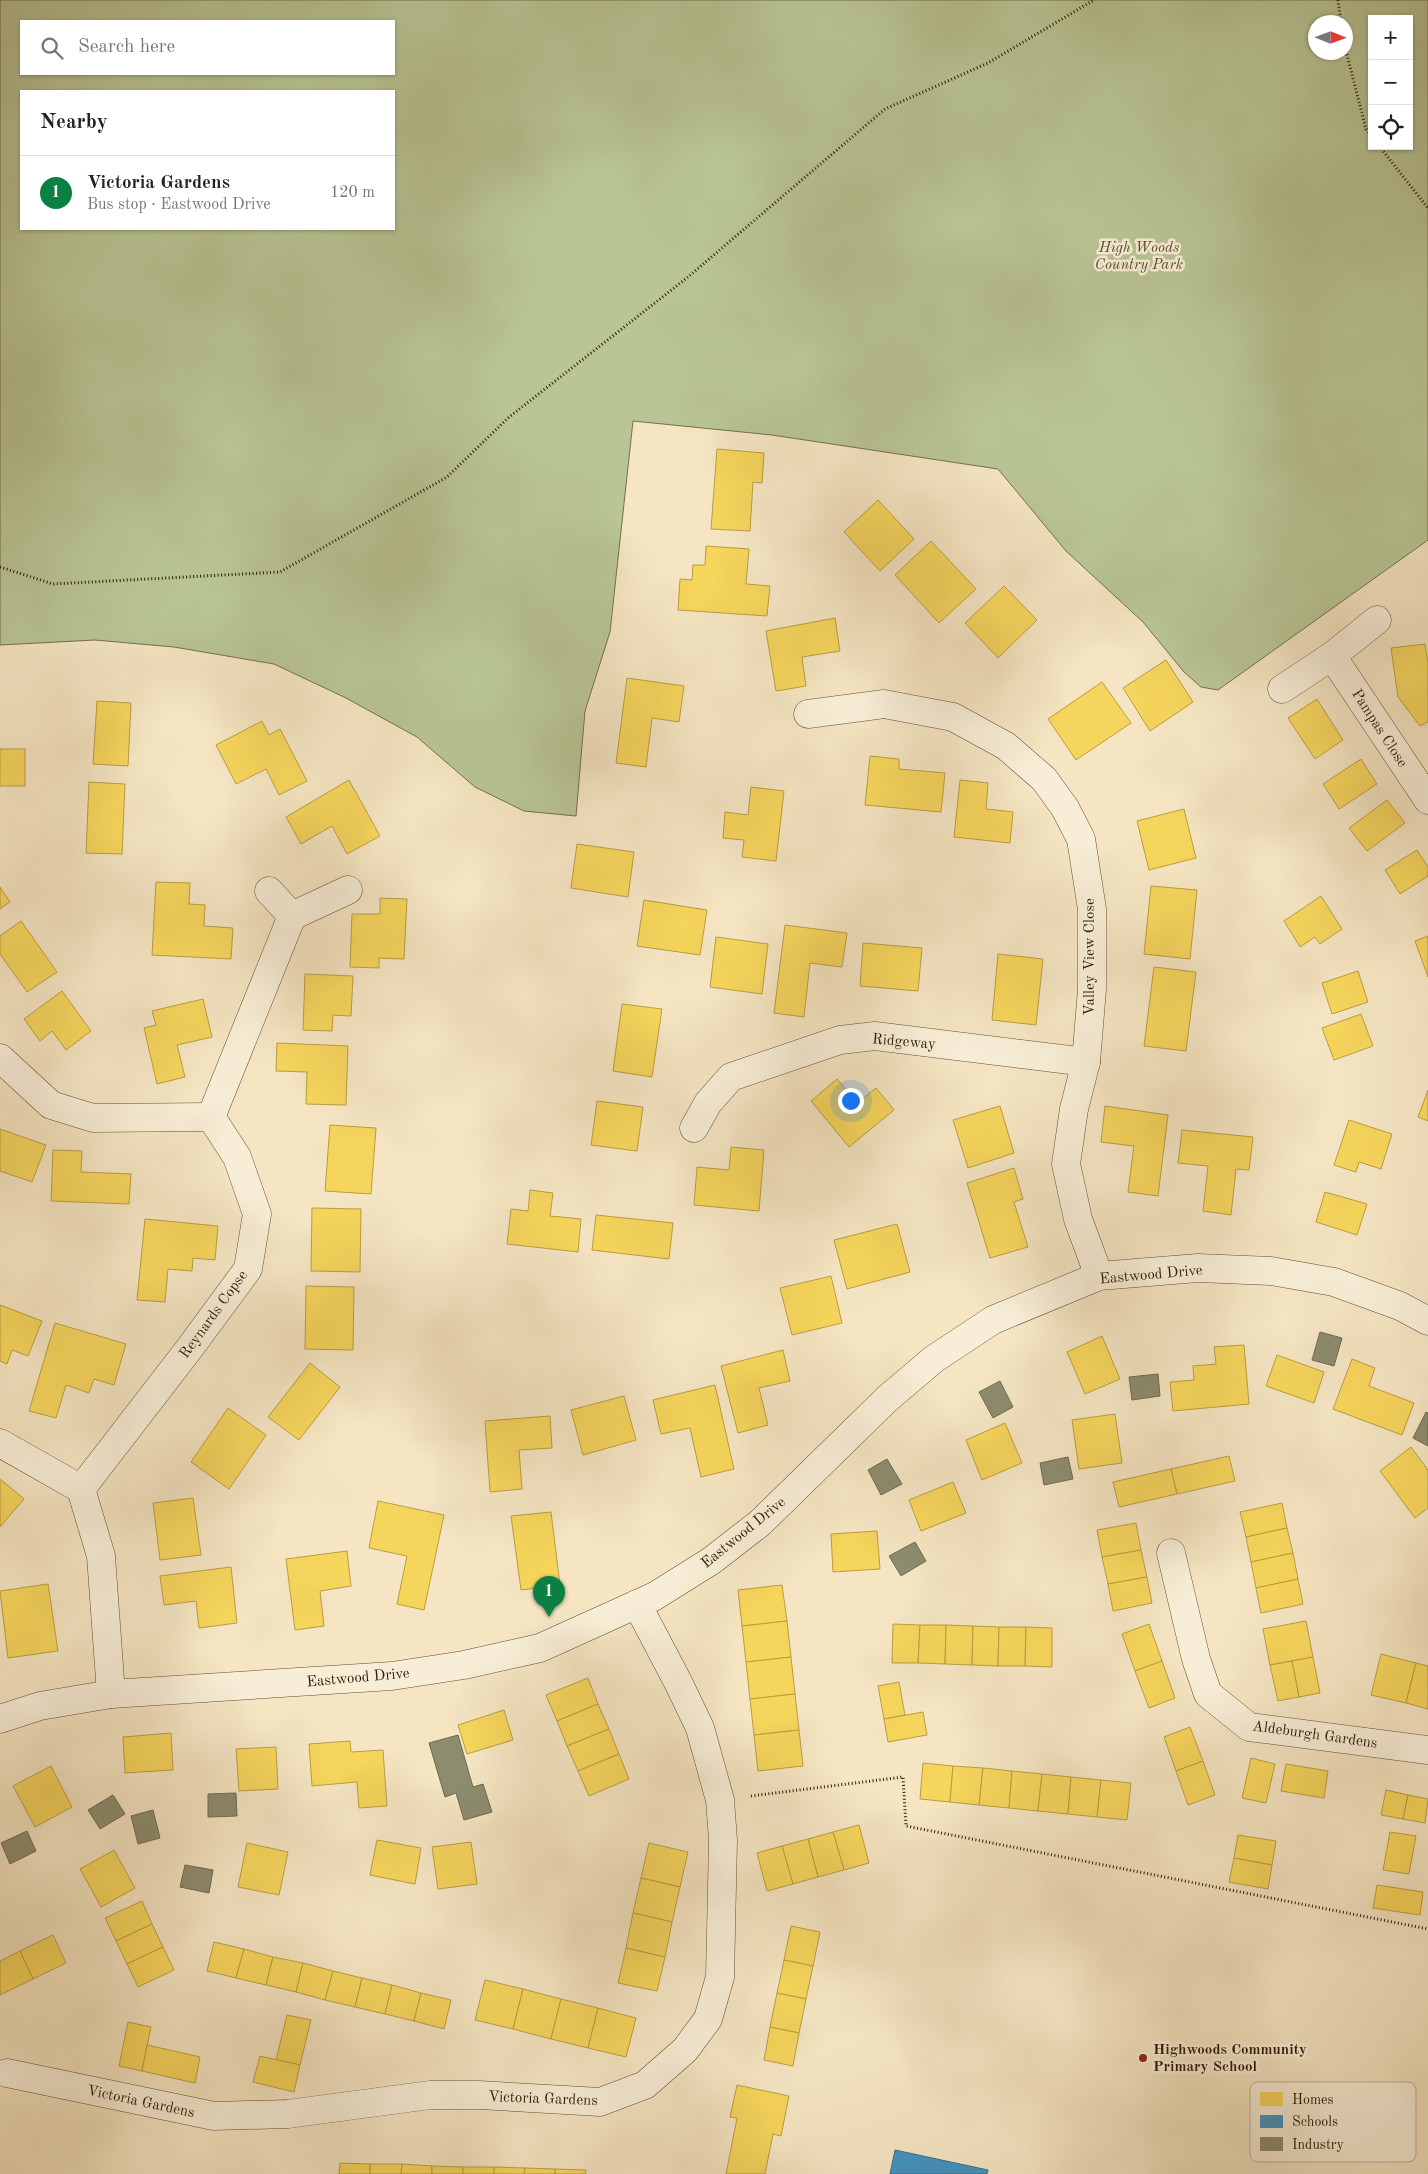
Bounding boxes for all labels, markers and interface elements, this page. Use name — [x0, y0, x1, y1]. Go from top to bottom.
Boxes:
north arrow — [1308, 15, 1353, 60]
map controls — [1368, 15, 1413, 150]
button: + — [1368, 15, 1413, 60]
search box — [20, 20, 395, 75]
icon: search — [38, 34, 66, 62]
text: Search here — [78, 38, 175, 57]
button: − — [1368, 60, 1413, 105]
button: locate — [1368, 105, 1413, 150]
text: Nearby — [40, 112, 108, 133]
text: Victoria Gardens — [87, 174, 230, 193]
text: 1 — [51, 185, 61, 201]
text: 120 m — [330, 185, 375, 201]
text: Bus stop · Eastwood Drive — [87, 197, 271, 213]
park label: High Woods Country Park — [1095, 241, 1183, 273]
street label: Pampas Close — [1348, 687, 1410, 771]
street label: Valley View Close — [1083, 898, 1098, 1016]
street label: Ridgeway — [871, 1032, 936, 1053]
your location — [838, 1088, 864, 1114]
street label: Eastwood Drive — [1099, 1264, 1203, 1287]
street label: Reynards Copse — [177, 1268, 251, 1362]
street label: Eastwood Drive — [699, 1495, 789, 1572]
pin: 1 — [533, 1576, 565, 1617]
street label: Eastwood Drive — [306, 1667, 410, 1690]
street label: Aldeburgh Gardens — [1251, 1719, 1378, 1752]
place label: Highwoods Community Primary School — [1153, 2043, 1307, 2075]
marker: Highwoods Community Primary School — [1137, 2052, 1149, 2064]
legend — [1250, 2082, 1416, 2162]
street label: Victoria Gardens — [85, 2084, 196, 2121]
street label: Victoria Gardens — [488, 2090, 598, 2109]
text: Homes — [1292, 2093, 1334, 2107]
text: Schools — [1292, 2115, 1338, 2129]
text: Industry — [1292, 2138, 1345, 2152]

